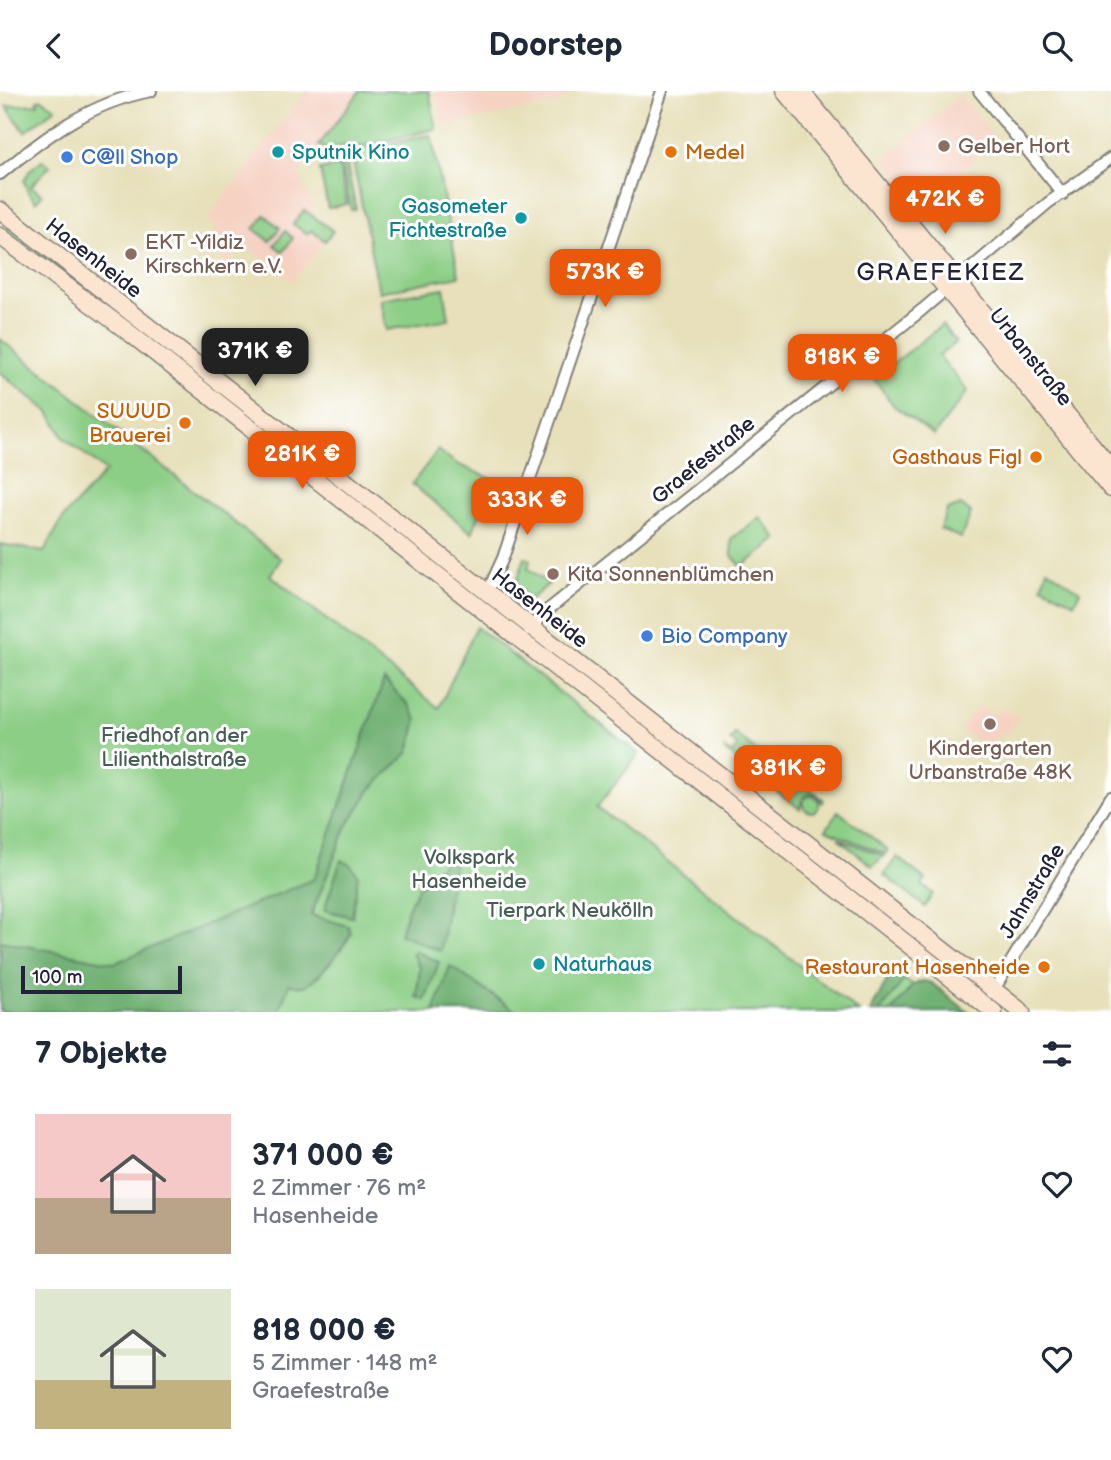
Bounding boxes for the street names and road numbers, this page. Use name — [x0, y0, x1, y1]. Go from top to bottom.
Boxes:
street label: Hasenheide — [41, 213, 147, 304]
street label: Urbanstraße — [984, 303, 1078, 411]
street label: Graefestraße — [647, 411, 760, 510]
street label: Hasenheide — [487, 563, 593, 654]
street label: Jahnstraße — [994, 839, 1070, 943]

